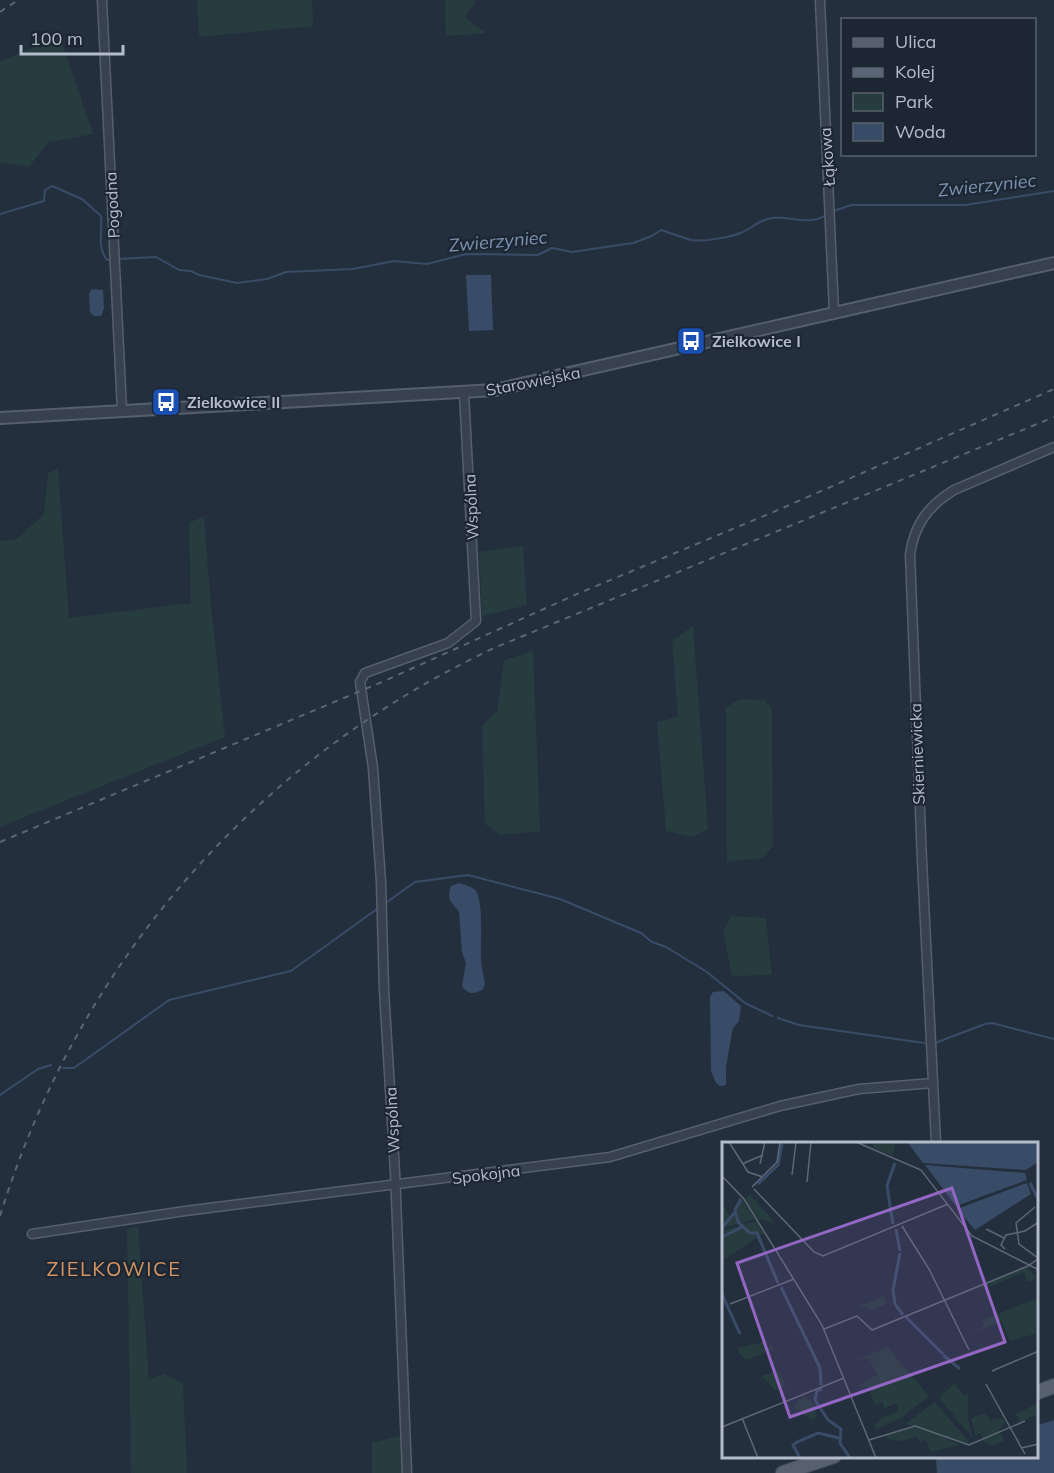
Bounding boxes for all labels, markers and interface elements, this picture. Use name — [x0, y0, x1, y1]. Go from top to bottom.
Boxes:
scale bar — [21, 18, 123, 56]
legend — [841, 18, 1036, 156]
text: 100 m — [30, 27, 83, 50]
text: Ulica — [895, 30, 936, 53]
text: Kolej — [895, 60, 935, 83]
text: Park — [895, 90, 934, 113]
text: Woda — [895, 120, 946, 143]
street label: Łąkowa — [815, 127, 839, 188]
water label: Zwierzyniec — [937, 168, 1037, 202]
street label: Pogodna — [100, 171, 124, 239]
water label: Zwierzyniec — [448, 225, 548, 257]
bus stop icon: Zielkowice I — [675, 325, 707, 357]
place label: Zielkowice I — [712, 331, 801, 351]
street label: Starowiejska — [484, 362, 582, 400]
bus stop icon: Zielkowice II — [150, 386, 182, 418]
place label: Zielkowice II — [187, 392, 280, 412]
street label: Wspólna — [459, 473, 483, 541]
street label: Skierniewicka — [905, 703, 929, 805]
street label: Wspólna — [380, 1086, 404, 1154]
inset map — [722, 1142, 1039, 1458]
street label: Spokojna — [451, 1160, 521, 1188]
district label: ZIELKOWICE — [47, 1256, 181, 1281]

